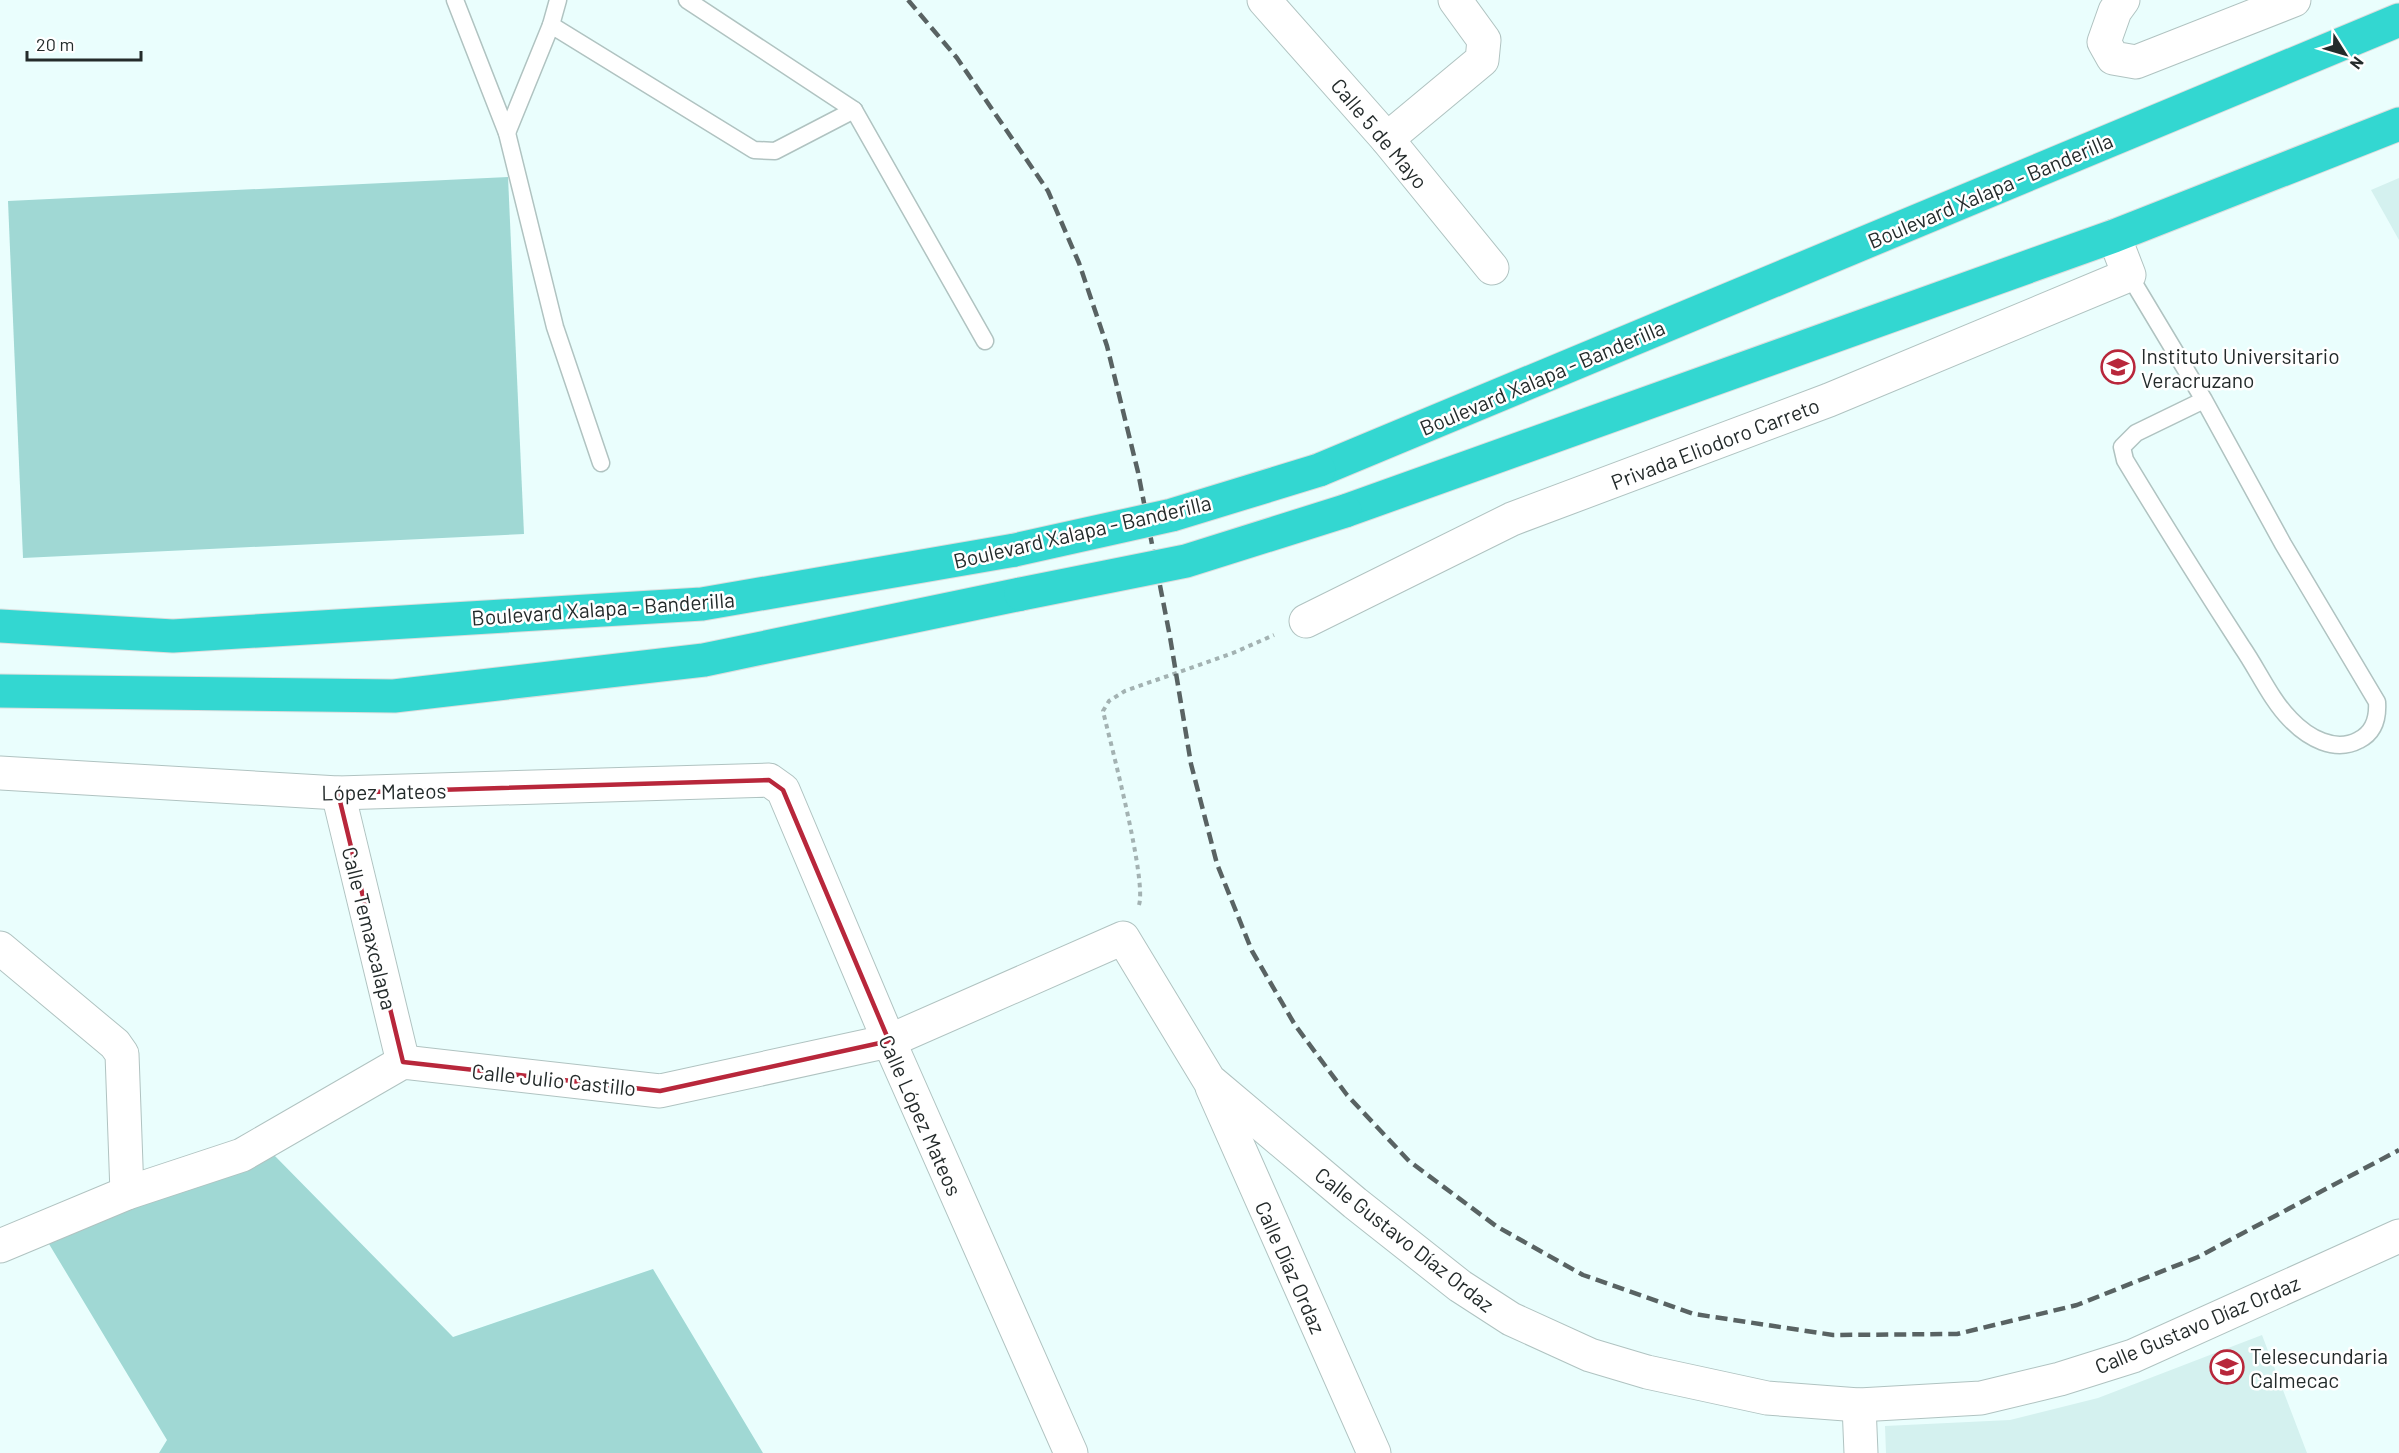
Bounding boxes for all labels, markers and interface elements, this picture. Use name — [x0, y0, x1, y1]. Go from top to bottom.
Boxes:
scale bar — [27, 24, 141, 62]
north arrow — [2315, 24, 2375, 84]
text: 20 m — [36, 33, 74, 55]
text: N — [2347, 53, 2368, 73]
street label: Calle 5 de Mayo — [1327, 73, 1433, 193]
street label: Boulevard Xalapa - Banderilla — [1864, 127, 2116, 253]
street label: Boulevard Xalapa - Banderilla — [1416, 314, 1668, 440]
place label: Instituto Universitario Veracruzano — [2141, 343, 2340, 392]
school or university icon: Instituto Universitario Veracruzano — [2100, 349, 2136, 385]
street label: Privada Eliodoro Carreto — [1607, 392, 1823, 494]
street label: Boulevard Xalapa - Banderilla — [951, 489, 1213, 573]
street label: Boulevard Xalapa - Banderilla — [471, 586, 735, 630]
street label: López Mateos — [321, 777, 447, 805]
street label: Calle Temaxcalapa — [338, 844, 402, 1012]
street label: Calle López Mateos — [874, 1031, 968, 1199]
street label: Calle Julio Castillo — [471, 1058, 637, 1100]
street label: Calle Gustavo Díaz Ordaz — [1311, 1161, 1499, 1317]
street label: Calle Díaz Ordaz — [1251, 1197, 1331, 1337]
street label: Calle Gustavo Díaz Ordaz — [2091, 1270, 2303, 1378]
place label: Telesecundaria Calmecac — [2250, 1343, 2388, 1392]
school or university icon: Telesecundaria Calmecac — [2209, 1349, 2245, 1385]

